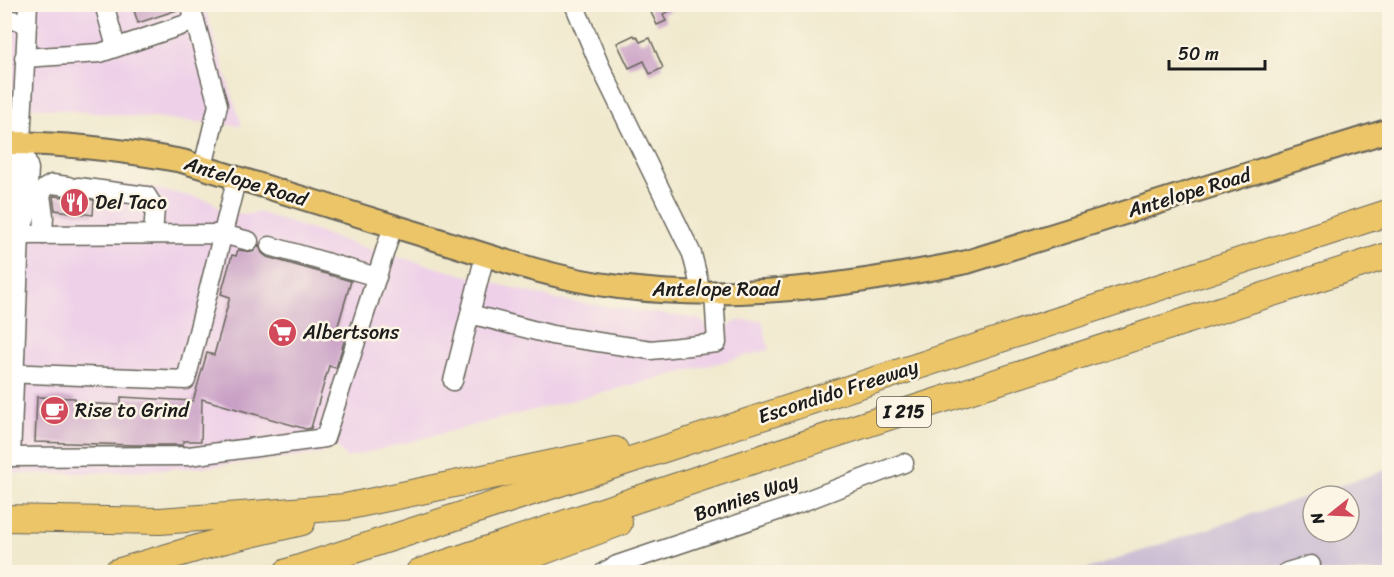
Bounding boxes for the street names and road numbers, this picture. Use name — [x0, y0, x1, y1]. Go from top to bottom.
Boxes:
street label: Antelope Road — [179, 146, 313, 217]
street label: Antelope Road — [1122, 157, 1256, 228]
street label: Antelope Road — [651, 272, 781, 307]
street label: Escondido Freeway — [753, 349, 924, 434]
road number: I 215 — [877, 397, 931, 427]
street label: Bonnies Way — [689, 463, 804, 532]

